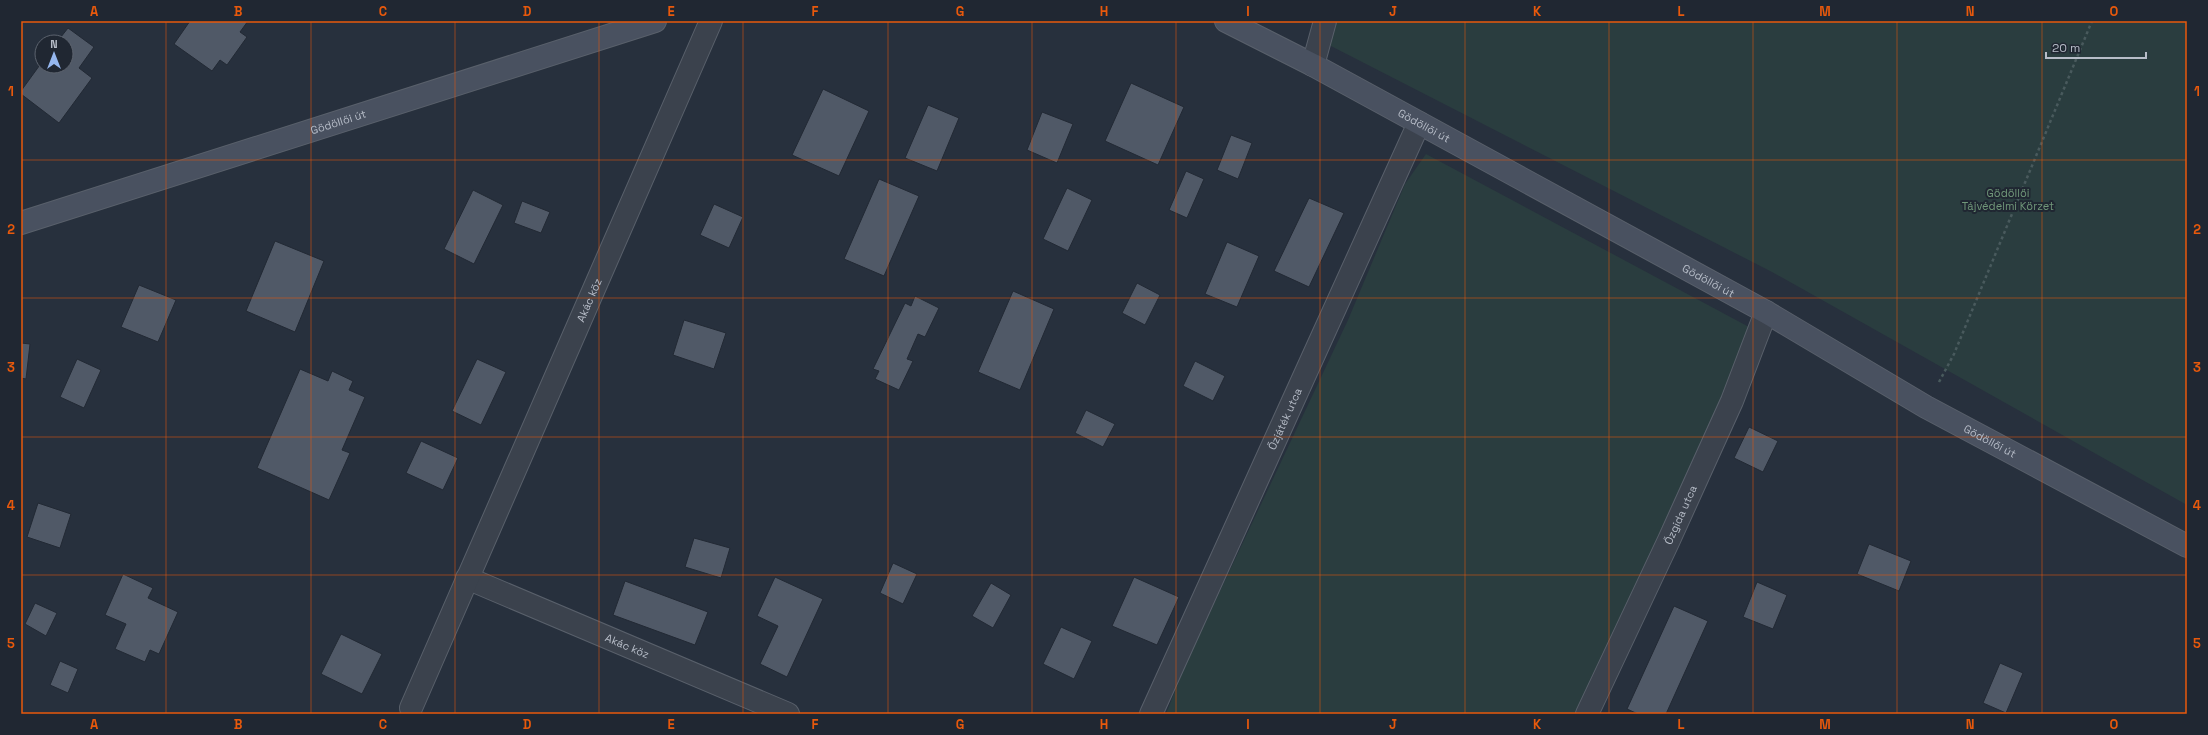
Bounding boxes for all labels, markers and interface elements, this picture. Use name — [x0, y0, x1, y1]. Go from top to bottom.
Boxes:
text: A — [90, 3, 99, 20]
text: B — [234, 3, 243, 20]
text: C — [379, 3, 387, 20]
text: D — [523, 3, 532, 20]
text: E — [667, 3, 675, 20]
text: F — [812, 3, 819, 20]
text: G — [956, 3, 964, 20]
text: H — [1100, 3, 1108, 20]
text: I — [1246, 3, 1250, 20]
text: J — [1389, 3, 1397, 20]
text: K — [1533, 3, 1542, 20]
text: L — [1677, 3, 1685, 20]
text: M — [1819, 3, 1831, 20]
text: N — [1966, 3, 1974, 20]
text: O — [2110, 3, 2119, 20]
north arrow — [34, 34, 74, 74]
scale bar — [2046, 34, 2146, 60]
text: N — [50, 37, 58, 51]
text: 20 m — [2052, 40, 2080, 56]
text: 1 — [8, 83, 14, 100]
text: 1 — [2194, 83, 2200, 100]
street label: Gödöllői út — [1395, 106, 1453, 145]
street label: Gödöllői út — [309, 107, 368, 137]
park label: Gödöllői Tájvédelmi Körzet — [1962, 186, 2054, 213]
text: 2 — [7, 221, 15, 238]
text: 2 — [2193, 221, 2201, 238]
street label: Gödöllői út — [1680, 261, 1737, 301]
street label: Akác köz — [573, 276, 605, 324]
text: 3 — [7, 359, 15, 376]
text: 3 — [2193, 359, 2201, 376]
street label: Őzjáték utca — [1264, 385, 1305, 452]
street label: Gödöllői út — [1961, 421, 2019, 461]
street label: Őzgida utca — [1660, 482, 1700, 547]
text: 4 — [7, 497, 15, 514]
text: 4 — [2193, 497, 2201, 514]
street label: Akác köz — [603, 630, 652, 661]
text: 5 — [7, 635, 15, 652]
text: 5 — [2193, 635, 2201, 652]
text: A — [90, 716, 99, 733]
text: B — [234, 716, 243, 733]
text: C — [379, 716, 387, 733]
text: D — [523, 716, 532, 733]
text: E — [667, 716, 675, 733]
text: F — [812, 716, 819, 733]
text: G — [956, 716, 964, 733]
text: H — [1100, 716, 1108, 733]
text: I — [1246, 716, 1250, 733]
text: J — [1389, 716, 1397, 733]
text: K — [1533, 716, 1542, 733]
text: L — [1677, 716, 1685, 733]
text: M — [1819, 716, 1831, 733]
text: N — [1966, 716, 1974, 733]
text: O — [2110, 716, 2119, 733]

